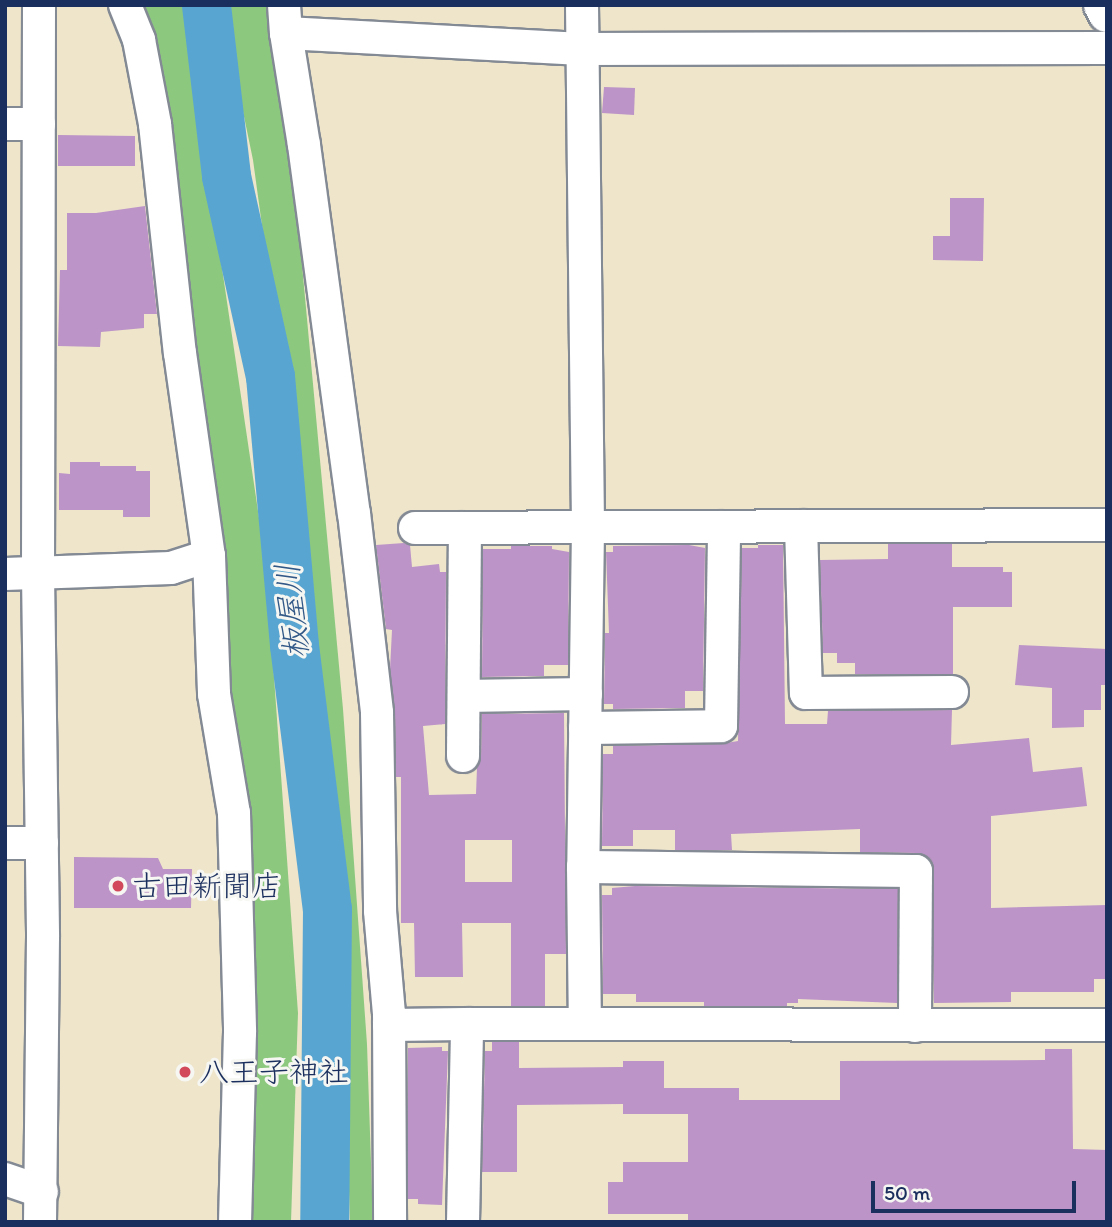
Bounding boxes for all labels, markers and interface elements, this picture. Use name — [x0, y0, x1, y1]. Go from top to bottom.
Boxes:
water label: 板屋川 — [268, 561, 316, 661]
place label: 古田新聞店 — [132, 868, 282, 904]
marker: 古田新聞店 — [110, 878, 126, 894]
place label: 八王子神社 — [199, 1054, 349, 1090]
marker: 八王子神社 — [177, 1064, 193, 1080]
scale bar — [874, 1168, 1079, 1212]
text: 50 m — [884, 1180, 930, 1205]

